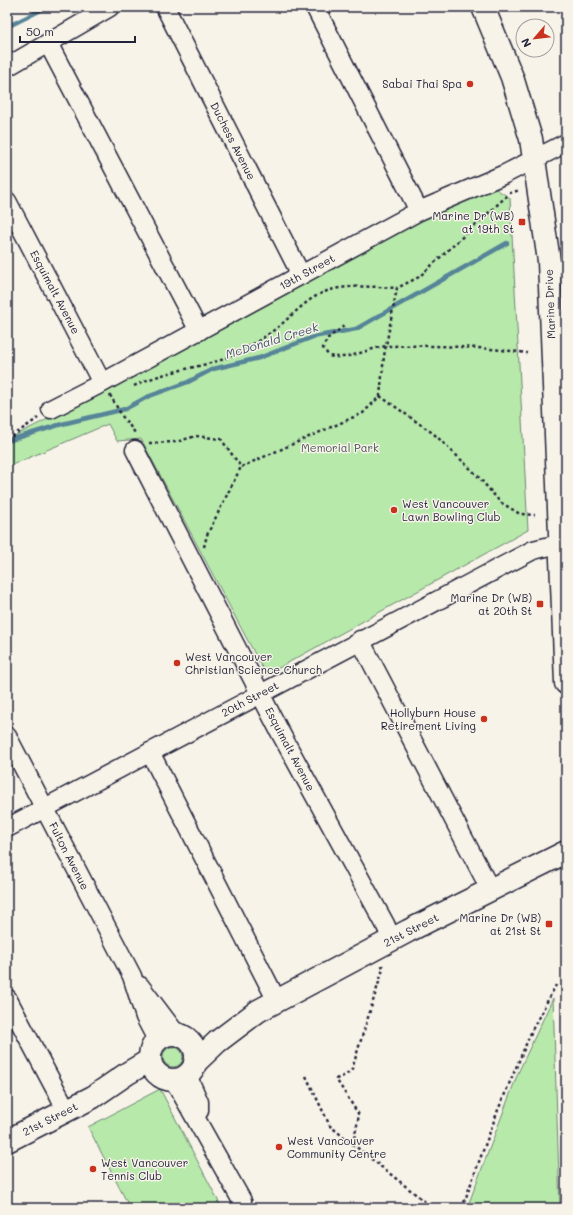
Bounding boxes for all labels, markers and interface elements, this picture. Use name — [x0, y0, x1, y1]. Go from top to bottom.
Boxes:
scale bar — [20, 18, 135, 44]
north arrow — [515, 18, 555, 58]
text: 50 m — [26, 23, 54, 39]
text: N — [517, 36, 534, 50]
place label: Sabai Thai Spa — [382, 76, 462, 91]
marker: Sabai Thai Spa — [465, 79, 475, 89]
street label: Duchess Avenue — [207, 99, 260, 182]
place label: Marine Dr (WB) at 19th St — [433, 208, 514, 236]
marker: Marine Dr (WB) at 19th St — [517, 217, 527, 227]
street label: Esquimalt Avenue — [27, 247, 84, 336]
street label: 19th Street — [276, 250, 337, 293]
street label: Marine Drive — [541, 269, 558, 339]
water label: McDonald Creek — [223, 318, 321, 362]
park label: Memorial Park — [301, 440, 379, 455]
place label: West Vancouver Lawn Bowling Club — [402, 496, 500, 524]
marker: West Vancouver Lawn Bowling Club — [389, 505, 399, 515]
place label: Marine Dr (WB) at 20th St — [451, 590, 532, 618]
marker: Marine Dr (WB) at 20th St — [535, 599, 545, 609]
place label: West Vancouver Christian Science Church — [185, 649, 322, 677]
marker: West Vancouver Christian Science Church — [172, 658, 182, 668]
street label: 20th Street — [219, 677, 281, 720]
street label: Esquimalt Avenue — [262, 704, 319, 793]
place label: Hollyburn House Retirement Living — [381, 705, 476, 733]
marker: Hollyburn House Retirement Living — [479, 714, 489, 724]
street label: Fulton Avenue — [46, 819, 93, 892]
street label: 21st Street — [381, 909, 441, 950]
place label: Marine Dr (WB) at 21st St — [460, 910, 541, 938]
marker: Marine Dr (WB) at 21st St — [544, 919, 554, 929]
street label: 21st Street — [20, 1098, 80, 1139]
place label: West Vancouver Community Centre — [287, 1133, 387, 1161]
marker: West Vancouver Community Centre — [274, 1142, 284, 1152]
place label: West Vancouver Tennis Club — [101, 1155, 188, 1183]
marker: West Vancouver Tennis Club — [88, 1164, 98, 1174]

